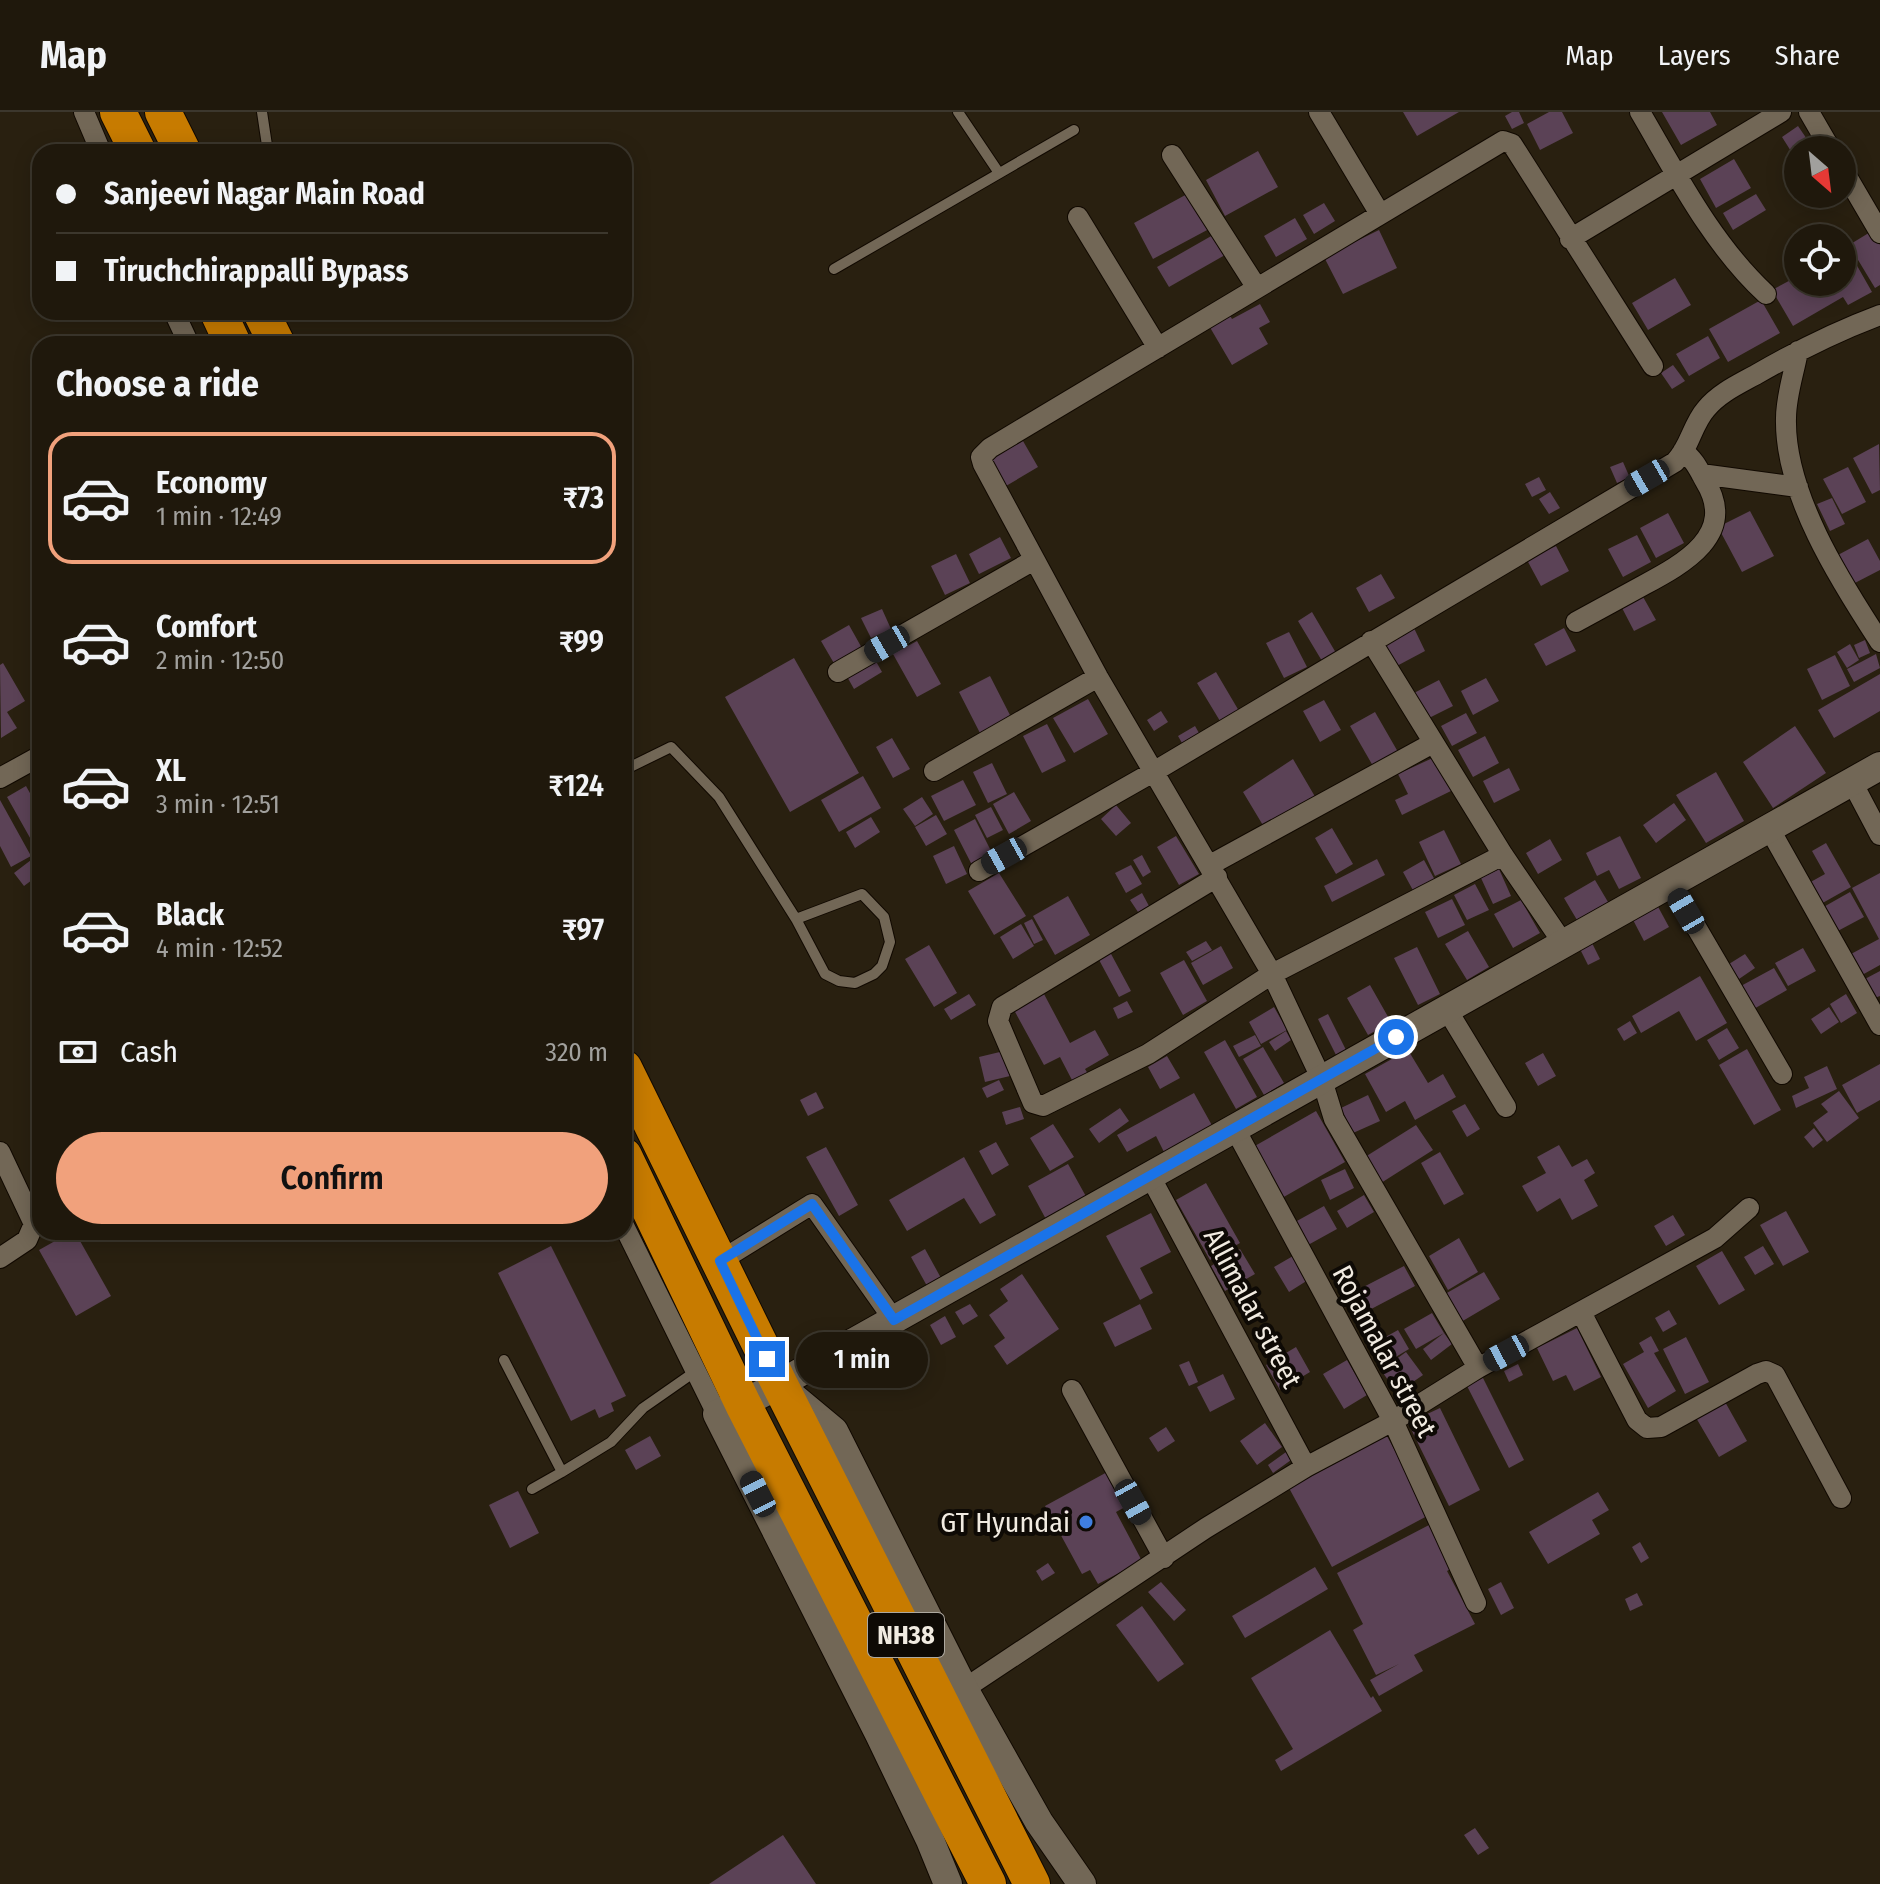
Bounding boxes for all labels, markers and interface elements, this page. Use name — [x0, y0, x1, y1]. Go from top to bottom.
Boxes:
text: Map — [40, 32, 107, 78]
text: Map — [1565, 39, 1614, 72]
text: Layers — [1658, 39, 1731, 72]
text: Share — [1775, 39, 1840, 72]
north arrow — [1784, 136, 1856, 208]
map controls — [1784, 136, 1856, 296]
text: Sanjeevi Nagar Main Road — [104, 176, 425, 212]
button: locate — [1784, 224, 1856, 296]
text: Tiruchchirappalli Bypass — [104, 253, 409, 289]
text: Choose a ride — [56, 362, 259, 406]
car — [1620, 456, 1674, 500]
icon: car — [60, 462, 132, 534]
text: Economy — [156, 465, 267, 501]
text: ₹73 — [563, 480, 604, 516]
text: 1 min · 12:49 — [156, 501, 282, 532]
icon: car — [60, 606, 132, 678]
text: Comfort — [156, 609, 257, 645]
car — [860, 622, 914, 666]
text: ₹99 — [559, 624, 604, 660]
text: 2 min · 12:50 — [156, 645, 284, 676]
icon: car — [60, 750, 132, 822]
text: XL — [156, 753, 186, 789]
text: ₹124 — [549, 768, 604, 804]
text: 3 min · 12:51 — [156, 789, 280, 820]
car — [977, 834, 1031, 878]
car — [1664, 884, 1708, 938]
icon: car — [60, 894, 132, 966]
text: Black — [156, 897, 224, 933]
text: ₹97 — [562, 912, 604, 948]
text: 4 min · 12:52 — [156, 933, 283, 964]
route start — [1378, 1019, 1414, 1055]
icon: cash — [56, 1030, 100, 1074]
text: Cash — [120, 1034, 178, 1070]
text: 320 m — [545, 1037, 608, 1068]
button: Confirm — [56, 1132, 608, 1224]
street label: Allimalar street — [1197, 1223, 1309, 1394]
street label: Rojamalar street — [1325, 1260, 1444, 1443]
callout: 1 min — [795, 1331, 927, 1387]
car — [1479, 1331, 1533, 1375]
route end — [749, 1341, 785, 1377]
text: 1 min — [834, 1344, 890, 1375]
car — [736, 1467, 780, 1521]
car — [1111, 1475, 1155, 1529]
place label: GT Hyundai — [940, 1506, 1070, 1539]
marker: GT Hyundai — [1077, 1513, 1095, 1531]
road number: NH38 — [868, 1613, 944, 1657]

